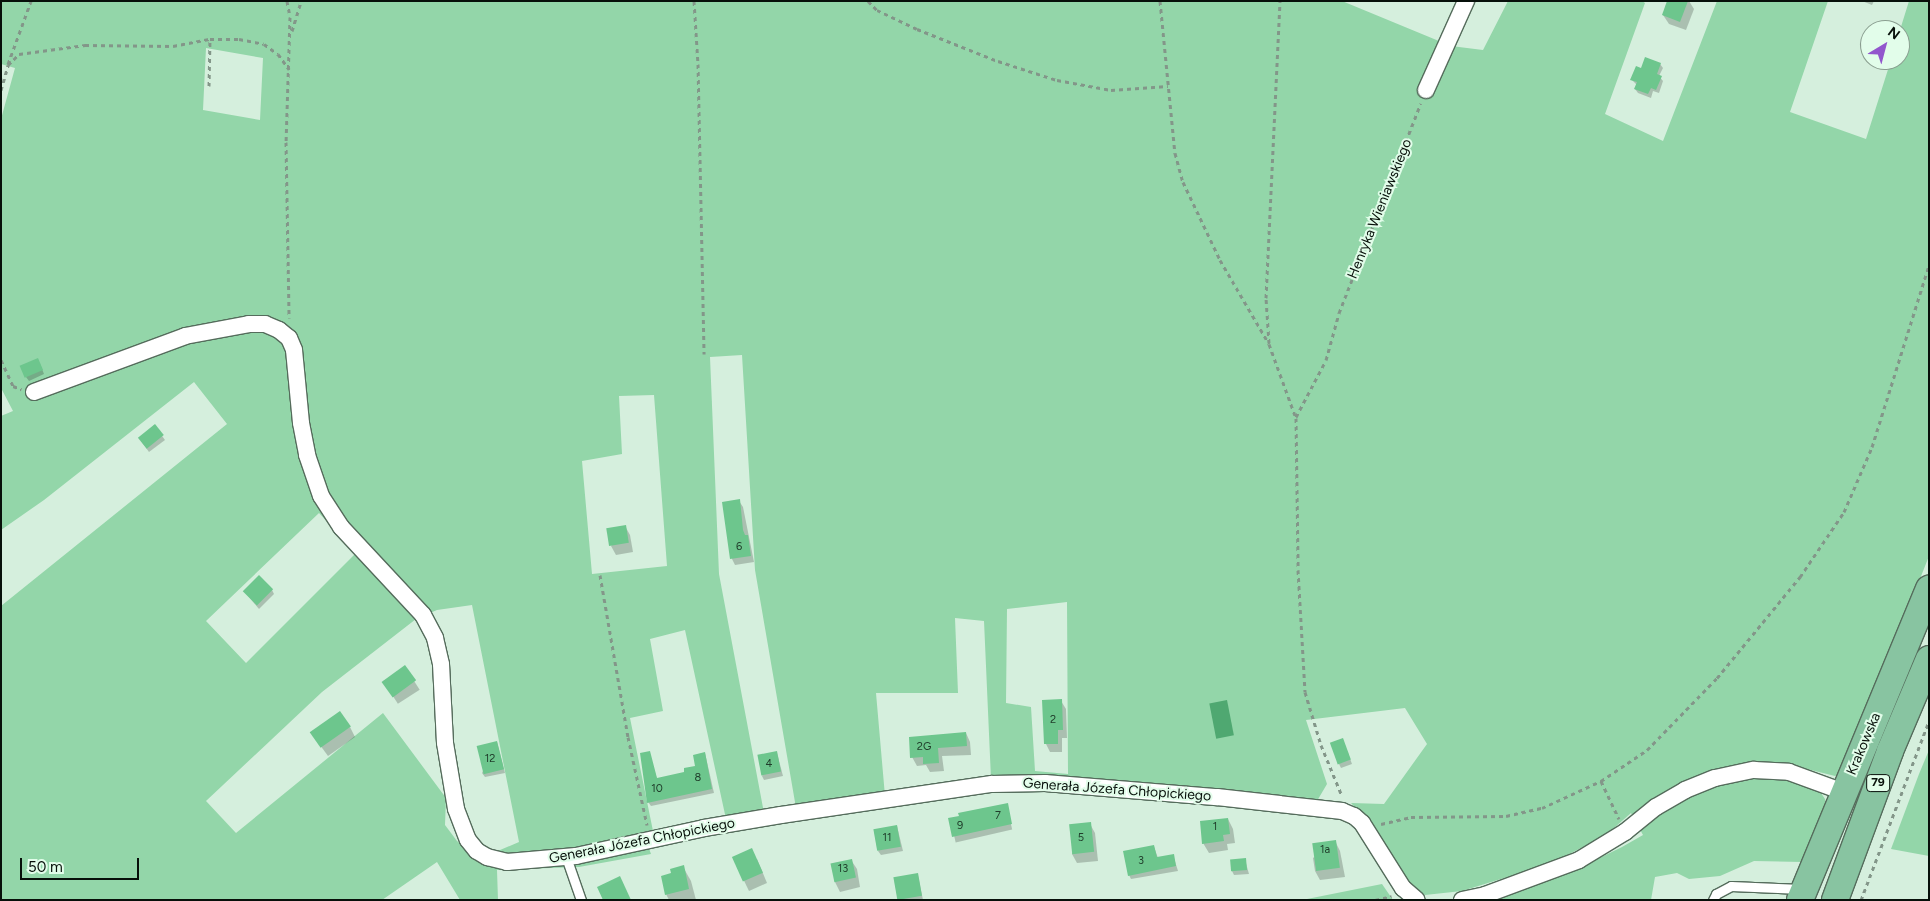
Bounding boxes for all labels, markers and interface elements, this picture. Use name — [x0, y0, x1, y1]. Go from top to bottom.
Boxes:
north arrow — [1860, 20, 1910, 70]
text: N — [1884, 23, 1903, 43]
street label: Henryka Wieniawskiego — [1344, 137, 1416, 281]
house number: 6 — [736, 540, 742, 554]
street label: Krakowska — [1843, 710, 1885, 778]
house number: 2 — [1050, 713, 1056, 727]
house number: 2G — [917, 740, 931, 754]
house number: 12 — [485, 752, 495, 766]
house number: 4 — [766, 757, 772, 771]
house number: 8 — [695, 771, 701, 785]
road number: 79 — [1866, 774, 1890, 792]
street label: Generała Józefa Chłopickiego — [1022, 775, 1212, 805]
house number: 10 — [651, 782, 663, 796]
house number: 7 — [995, 809, 1001, 823]
street label: Generała Józefa Chłopickiego — [548, 815, 736, 867]
house number: 9 — [957, 819, 963, 833]
house number: 1 — [1213, 820, 1217, 834]
house number: 11 — [882, 831, 892, 845]
house number: 5 — [1078, 831, 1084, 845]
house number: 1a — [1320, 843, 1330, 857]
scale bar — [22, 848, 141, 880]
house number: 3 — [1138, 854, 1144, 868]
text: 50 m — [28, 858, 63, 876]
house number: 13 — [838, 862, 848, 876]

